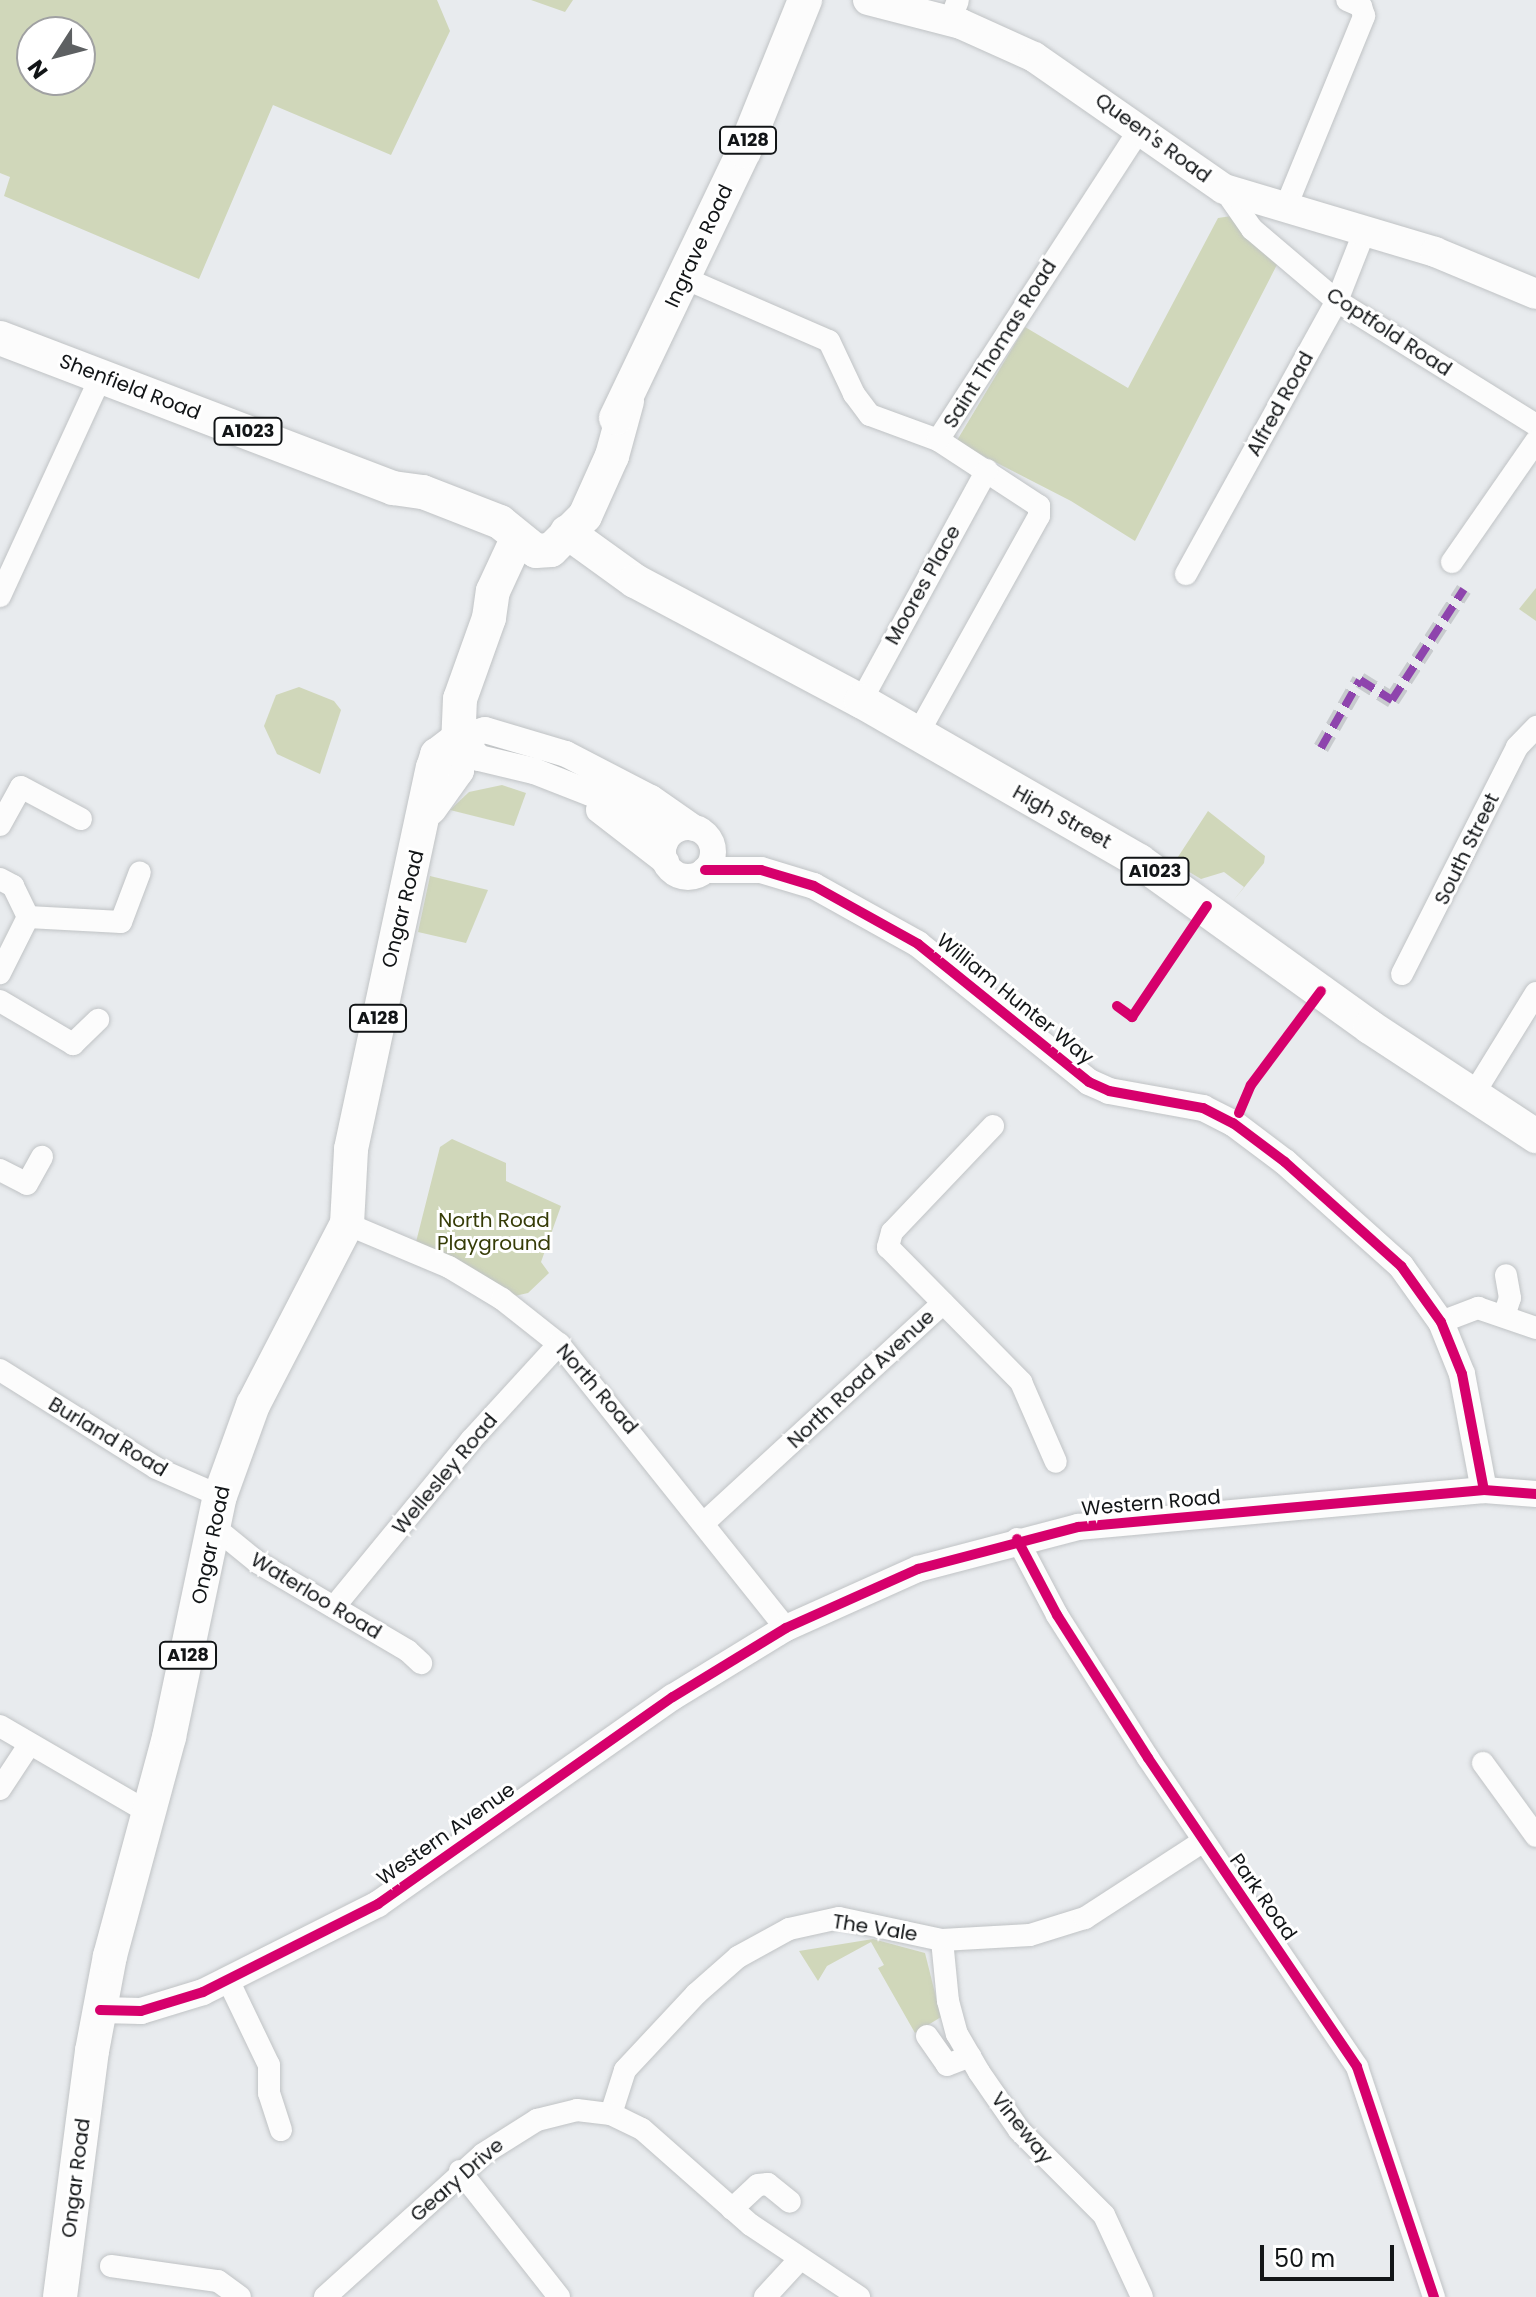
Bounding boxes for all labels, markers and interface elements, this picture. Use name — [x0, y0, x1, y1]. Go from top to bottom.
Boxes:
north arrow — [16, 16, 96, 96]
text: N — [20, 53, 55, 85]
street label: Queen's Road — [1090, 88, 1216, 188]
road number: A128 — [718, 126, 778, 154]
street label: Ingrave Road — [660, 181, 738, 311]
street label: Saint Thomas Road — [938, 255, 1062, 433]
street label: Coptfold Road — [1322, 283, 1456, 381]
street label: Alfred Road — [1241, 348, 1319, 460]
street label: Shenfield Road — [56, 349, 204, 425]
road number: A1023 — [212, 417, 284, 445]
street label: Moores Place — [880, 521, 966, 649]
street label: High Street — [1009, 780, 1115, 854]
street label: South Street — [1430, 789, 1504, 909]
street label: Ongar Road — [377, 848, 429, 970]
road number: A1023 — [1119, 857, 1191, 885]
street label: William Hunter Way — [932, 928, 1098, 1070]
road number: A128 — [348, 1004, 408, 1032]
park label: North Road Playground — [437, 1209, 551, 1256]
street label: North Road Avenue — [783, 1305, 939, 1453]
street label: North Road — [551, 1339, 643, 1439]
street label: Burland Road — [44, 1392, 172, 1482]
street label: Wellesley Road — [387, 1409, 503, 1539]
street label: Ongar Road — [187, 1484, 235, 1606]
street label: Western Road — [1080, 1485, 1222, 1521]
street label: Waterloo Road — [246, 1548, 386, 1644]
road number: A128 — [158, 1641, 218, 1669]
street label: Western Avenue — [372, 1777, 520, 1891]
street label: Park Road — [1224, 1849, 1302, 1945]
street label: The Vale — [831, 1909, 919, 1947]
street label: Vineway — [986, 2087, 1058, 2169]
street label: Ongar Road — [57, 2117, 95, 2239]
street label: Geary Drive — [405, 2133, 509, 2227]
scale bar — [1264, 2229, 1398, 2279]
text: 50 m — [1274, 2242, 1335, 2275]

